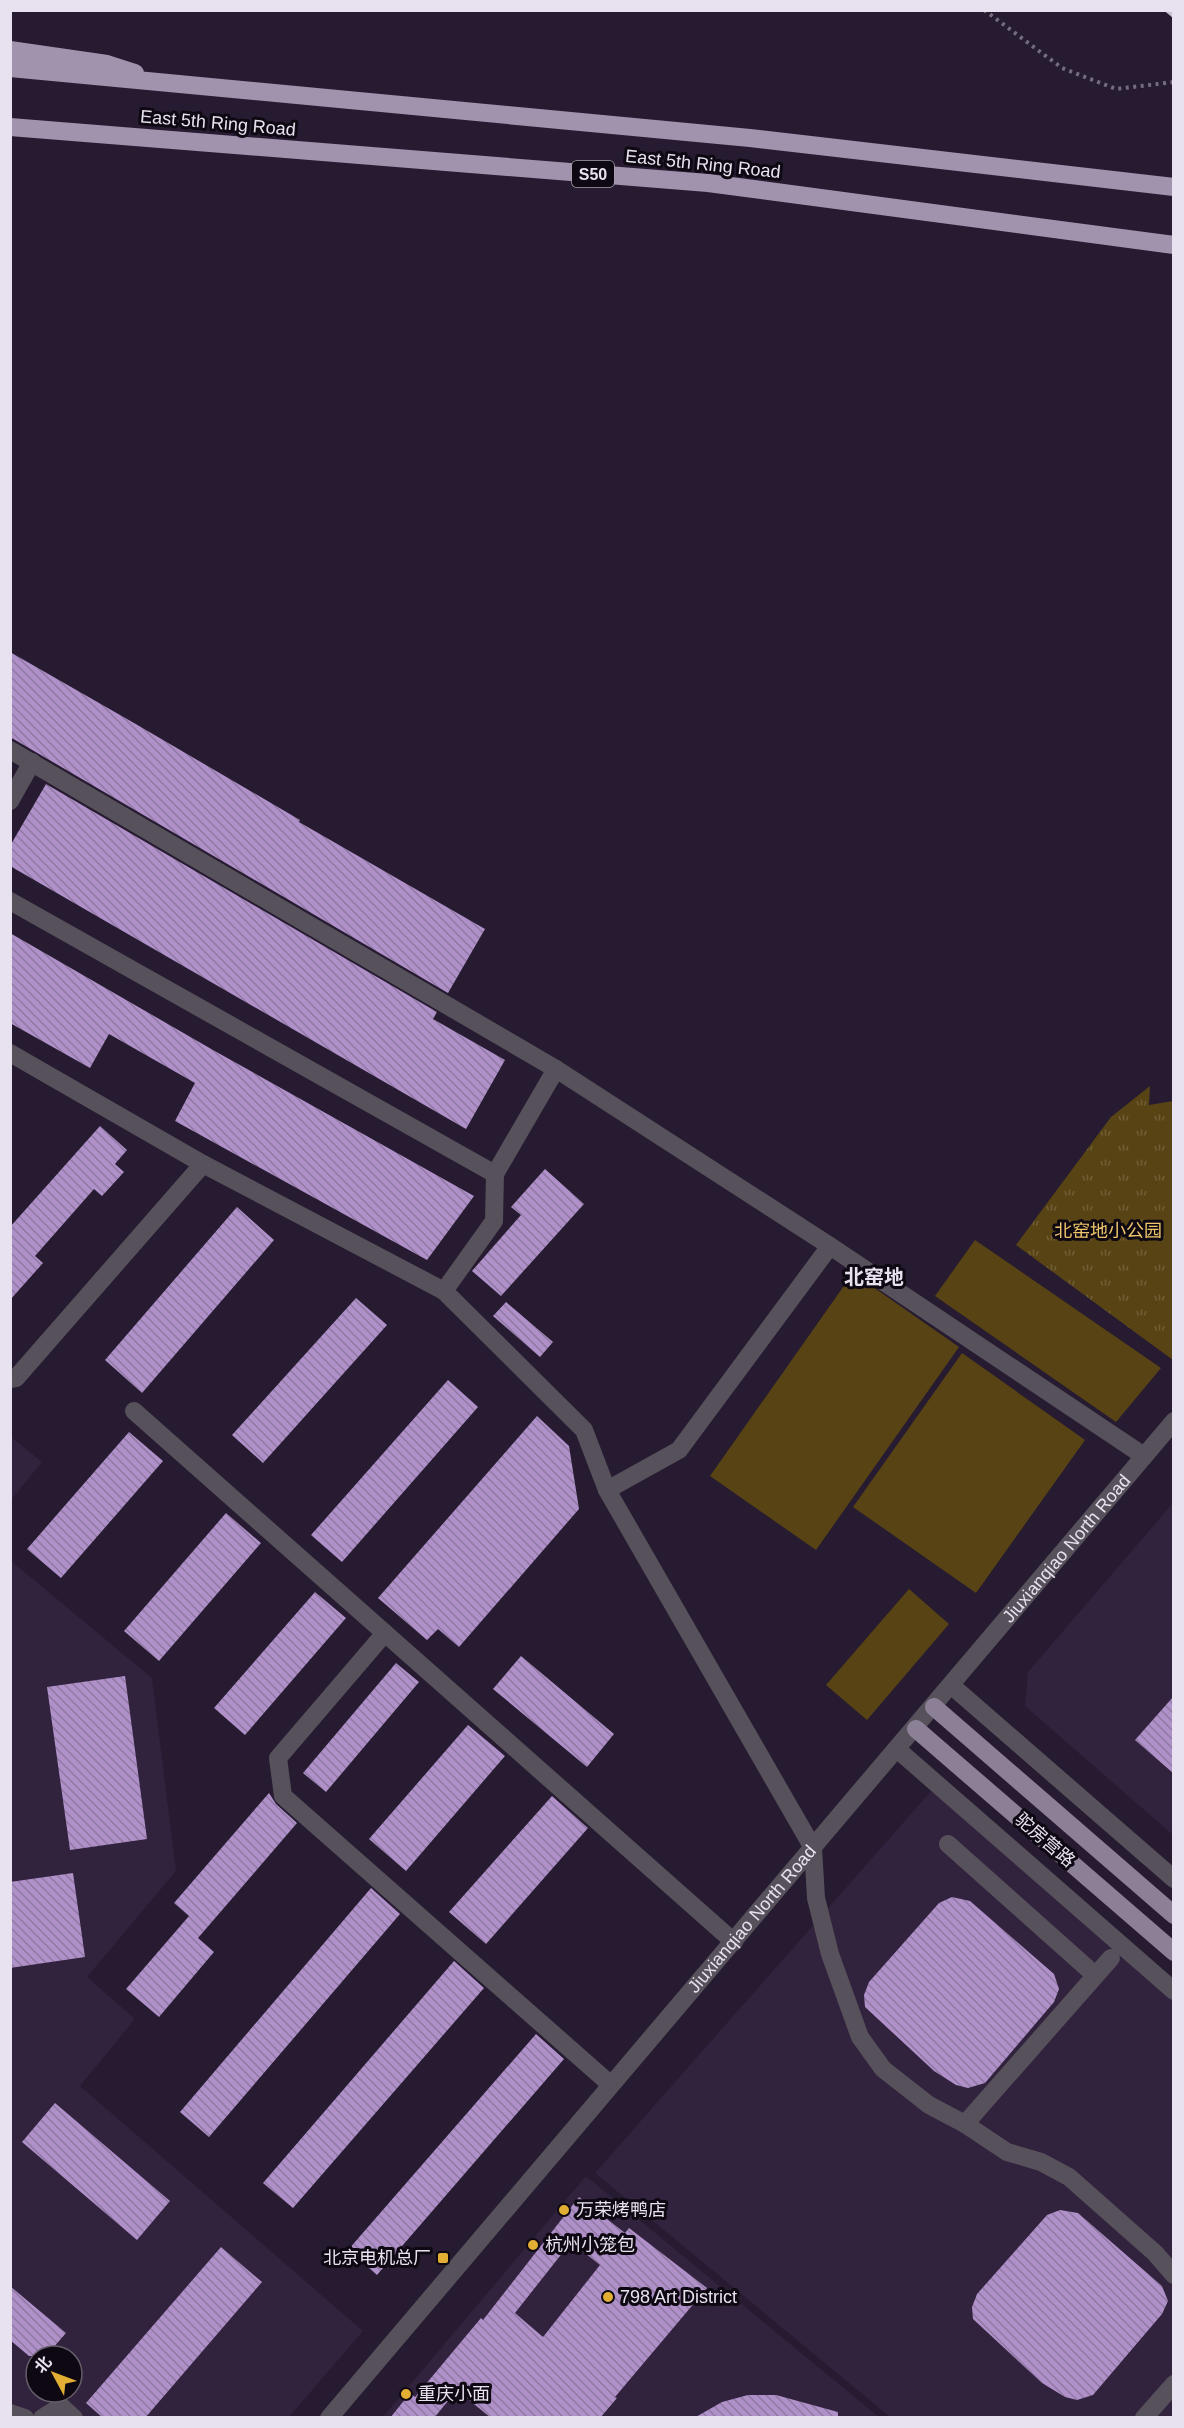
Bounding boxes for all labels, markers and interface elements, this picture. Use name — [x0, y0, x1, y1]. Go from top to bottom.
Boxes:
street label: East 5th Ring Road — [139, 106, 297, 140]
street label: East 5th Ring Road — [624, 146, 782, 182]
road number: S50 — [572, 161, 614, 187]
park label: 北窑地小公园 — [1054, 1221, 1162, 1241]
district label: 北窑地 — [844, 1266, 904, 1288]
street label: Jiuxianqiao North Road — [998, 1471, 1134, 1627]
street label: 驼房营路 — [1011, 1809, 1079, 1871]
street label: Jiuxianqiao North Road — [684, 1841, 820, 1997]
place label: 万荣烤鸭店 — [576, 2200, 666, 2220]
marker: 万荣烤鸭店 — [557, 2203, 571, 2217]
place label: 杭州小笼包 — [545, 2235, 635, 2255]
marker: 杭州小笼包 — [526, 2238, 540, 2252]
place label: 北京电机总厂 — [323, 2248, 431, 2268]
marker: 北京电机总厂 — [436, 2251, 450, 2265]
place label: 798 Art District — [620, 2287, 737, 2307]
marker: 798 Art District — [601, 2290, 615, 2304]
north arrow — [24, 2344, 84, 2404]
text: 北 — [31, 2353, 55, 2376]
place label: 重庆小面 — [418, 2384, 490, 2404]
marker: 重庆小面 — [399, 2387, 413, 2401]

